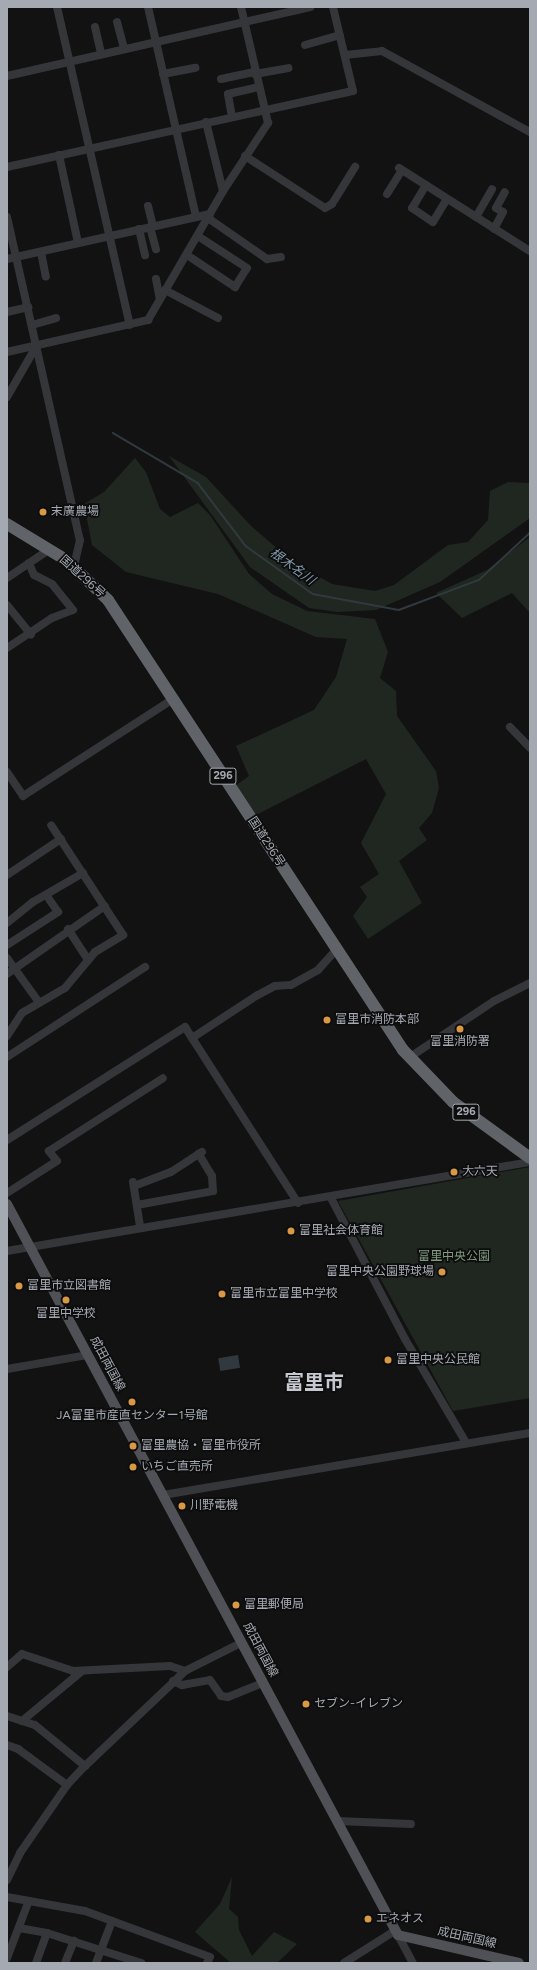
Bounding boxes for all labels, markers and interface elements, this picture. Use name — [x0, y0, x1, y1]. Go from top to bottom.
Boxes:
place label: 末廣農場 — [51, 505, 99, 519]
marker: 末廣農場 — [38, 507, 48, 517]
water label: 根木名川 — [266, 545, 318, 589]
street label: 国道296号 — [56, 553, 108, 601]
road number: 296 — [209, 767, 237, 785]
street label: 国道296号 — [245, 814, 287, 870]
place label: 富里市消防本部 — [335, 1013, 419, 1027]
marker: 富里市消防本部 — [322, 1015, 332, 1025]
marker: 富里消防署 — [455, 1024, 465, 1034]
place label: 富里消防署 — [430, 1035, 490, 1049]
road number: 296 — [452, 1103, 480, 1121]
place label: 大六天 — [462, 1165, 498, 1179]
marker: 大六天 — [449, 1167, 459, 1177]
place label: 富里社会体育館 — [299, 1224, 383, 1238]
marker: 富里社会体育館 — [286, 1226, 296, 1236]
park label: 富里中央公園 — [418, 1250, 490, 1264]
place label: 富里中央公園野球場 — [326, 1265, 434, 1279]
marker: 富里中央公園野球場 — [437, 1267, 447, 1277]
place label: 富里市立図書館 — [27, 1279, 111, 1293]
marker: 富里市立図書館 — [14, 1281, 24, 1291]
place label: 富里市立富里中学校 — [230, 1287, 338, 1301]
marker: 富里市立富里中学校 — [217, 1289, 227, 1299]
marker: 富里中学校 — [61, 1295, 71, 1305]
place label: 富里中学校 — [36, 1307, 96, 1321]
street label: 成田両国線 — [87, 1334, 127, 1394]
place label: 富里中央公民館 — [396, 1353, 480, 1367]
marker: 富里中央公民館 — [383, 1355, 393, 1365]
district label: 富里市 — [284, 1370, 344, 1394]
marker: JA富里市産直センター1号館 — [127, 1397, 137, 1407]
place label: JA富里市産直センター1号館 — [56, 1409, 208, 1423]
place label: 富里農協・富里市役所 — [141, 1439, 261, 1453]
marker: 富里農協・富里市役所 — [128, 1441, 138, 1451]
place label: いちご直売所 — [141, 1460, 213, 1474]
marker: いちご直売所 — [128, 1462, 138, 1472]
place label: 川野電機 — [190, 1499, 238, 1513]
marker: 川野電機 — [177, 1501, 187, 1511]
place label: 富里郵便局 — [244, 1598, 304, 1612]
marker: 富里郵便局 — [231, 1600, 241, 1610]
street label: 成田両国線 — [240, 1620, 280, 1680]
place label: セブン-イレブン — [314, 1697, 403, 1711]
marker: セブン-イレブン — [301, 1699, 311, 1709]
place label: エネオス — [376, 1912, 424, 1926]
marker: エネオス — [363, 1914, 373, 1924]
street label: 成田両国線 — [436, 1924, 498, 1952]

